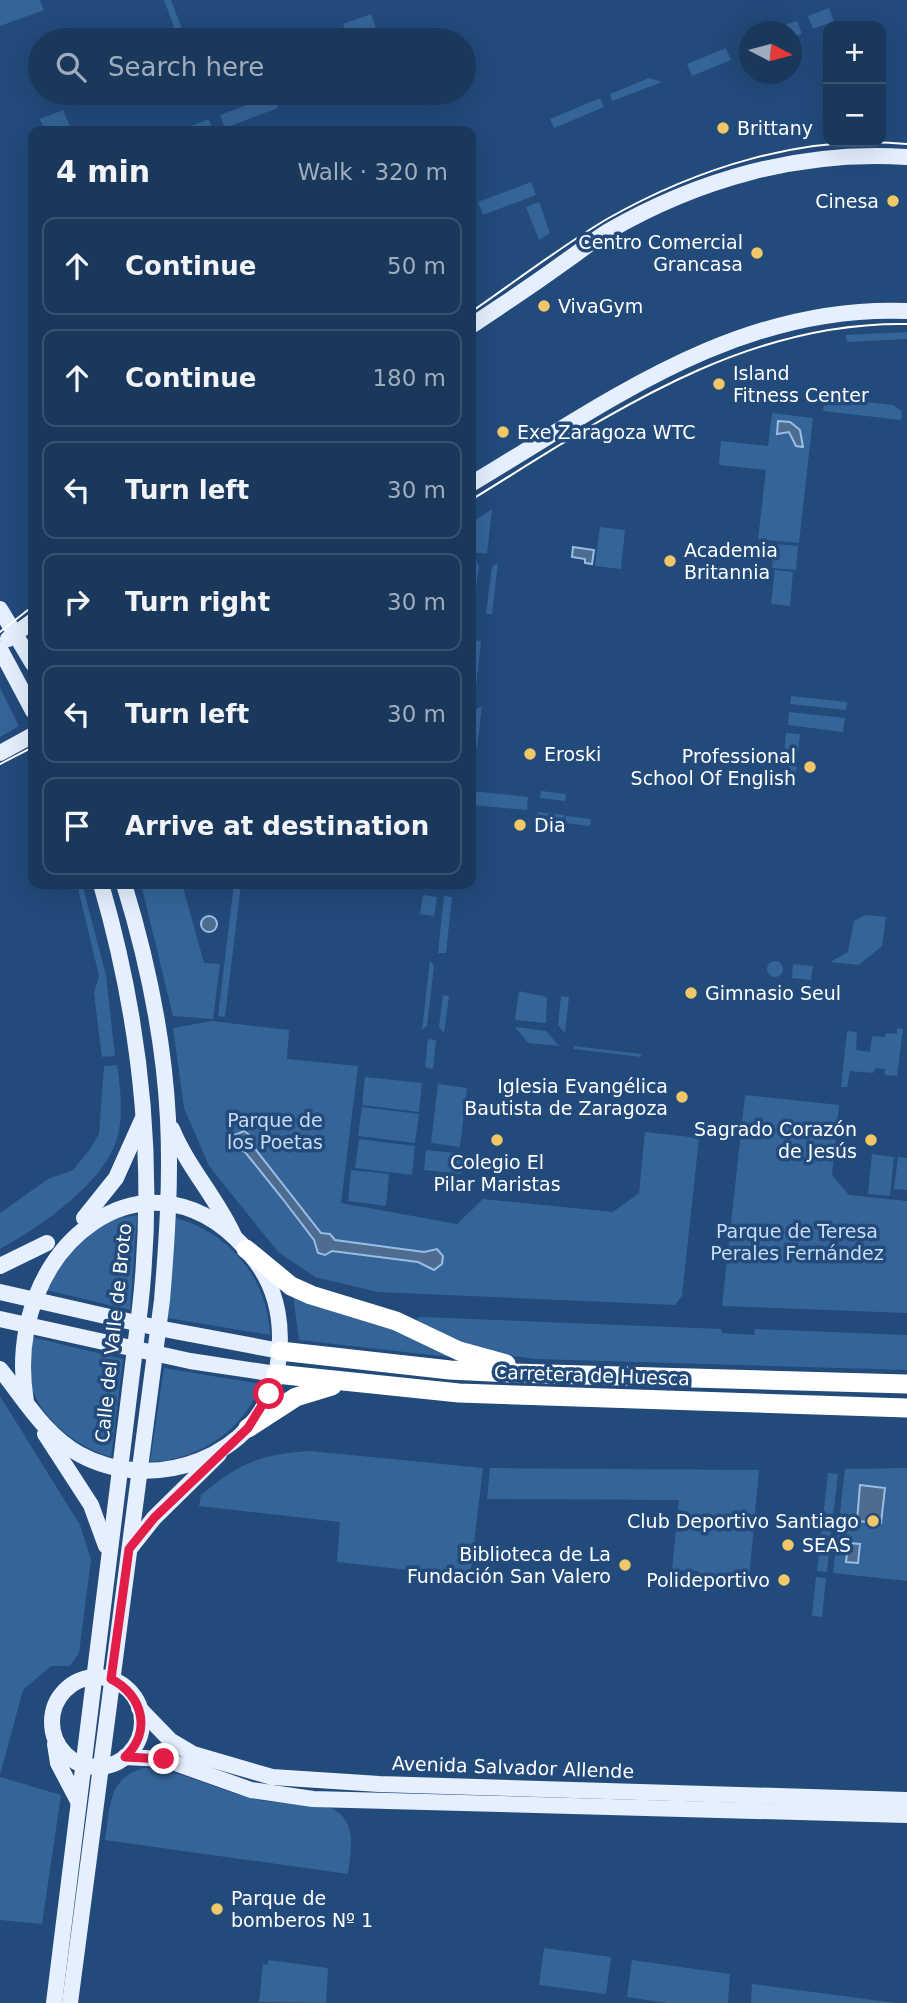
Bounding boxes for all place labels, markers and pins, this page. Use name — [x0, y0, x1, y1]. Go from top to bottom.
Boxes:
place label: Brittany — [737, 117, 813, 139]
marker: Brittany — [715, 120, 731, 136]
place label: Cinesa — [815, 190, 879, 212]
marker: Cinesa — [885, 193, 901, 209]
place label: Centro Comercial Grancasa — [578, 231, 743, 275]
marker: Centro Comercial Grancasa — [749, 245, 765, 261]
place label: VivaGym — [558, 295, 643, 317]
marker: VivaGym — [536, 298, 552, 314]
place label: Island Fitness Center — [733, 362, 869, 406]
marker: Island Fitness Center — [711, 376, 727, 392]
place label: Exe Zaragoza WTC — [517, 421, 695, 443]
marker: Exe Zaragoza WTC — [495, 424, 511, 440]
place label: Academia Britannia — [684, 539, 778, 583]
marker: Academia Britannia — [662, 553, 678, 569]
place label: Eroski — [544, 743, 601, 765]
place label: Professional School Of English — [631, 745, 796, 789]
marker: Eroski — [522, 746, 538, 762]
marker: Professional School Of English — [802, 759, 818, 775]
place label: Dia — [534, 814, 566, 836]
marker: Dia — [512, 817, 528, 833]
place label: Gimnasio Seul — [705, 982, 841, 1004]
marker: Gimnasio Seul — [683, 985, 699, 1001]
place label: Iglesia Evangélica Bautista de Zaragoza — [464, 1075, 668, 1119]
marker: Iglesia Evangélica Bautista de Zaragoza — [674, 1089, 690, 1105]
place label: Sagrado Corazón de Jesús — [694, 1118, 857, 1162]
marker: Colegio El Pilar Maristas — [489, 1132, 505, 1148]
marker: Sagrado Corazón de Jesús — [863, 1132, 879, 1148]
place label: Colegio El Pilar Maristas — [433, 1151, 561, 1195]
place label: Club Deportivo Santiago — [627, 1510, 859, 1532]
marker: Club Deportivo Santiago — [865, 1513, 881, 1529]
place label: SEAS — [802, 1534, 851, 1556]
marker: SEAS — [780, 1537, 796, 1553]
place label: Biblioteca de La Fundación San Valero — [407, 1543, 611, 1587]
marker: Biblioteca de La Fundación San Valero — [617, 1557, 633, 1573]
place label: Polideportivo — [646, 1569, 770, 1591]
marker: Polideportivo — [776, 1572, 792, 1588]
place label: Parque de bomberos Nº 1 — [231, 1887, 373, 1931]
marker: Parque de bomberos Nº 1 — [209, 1901, 225, 1917]

